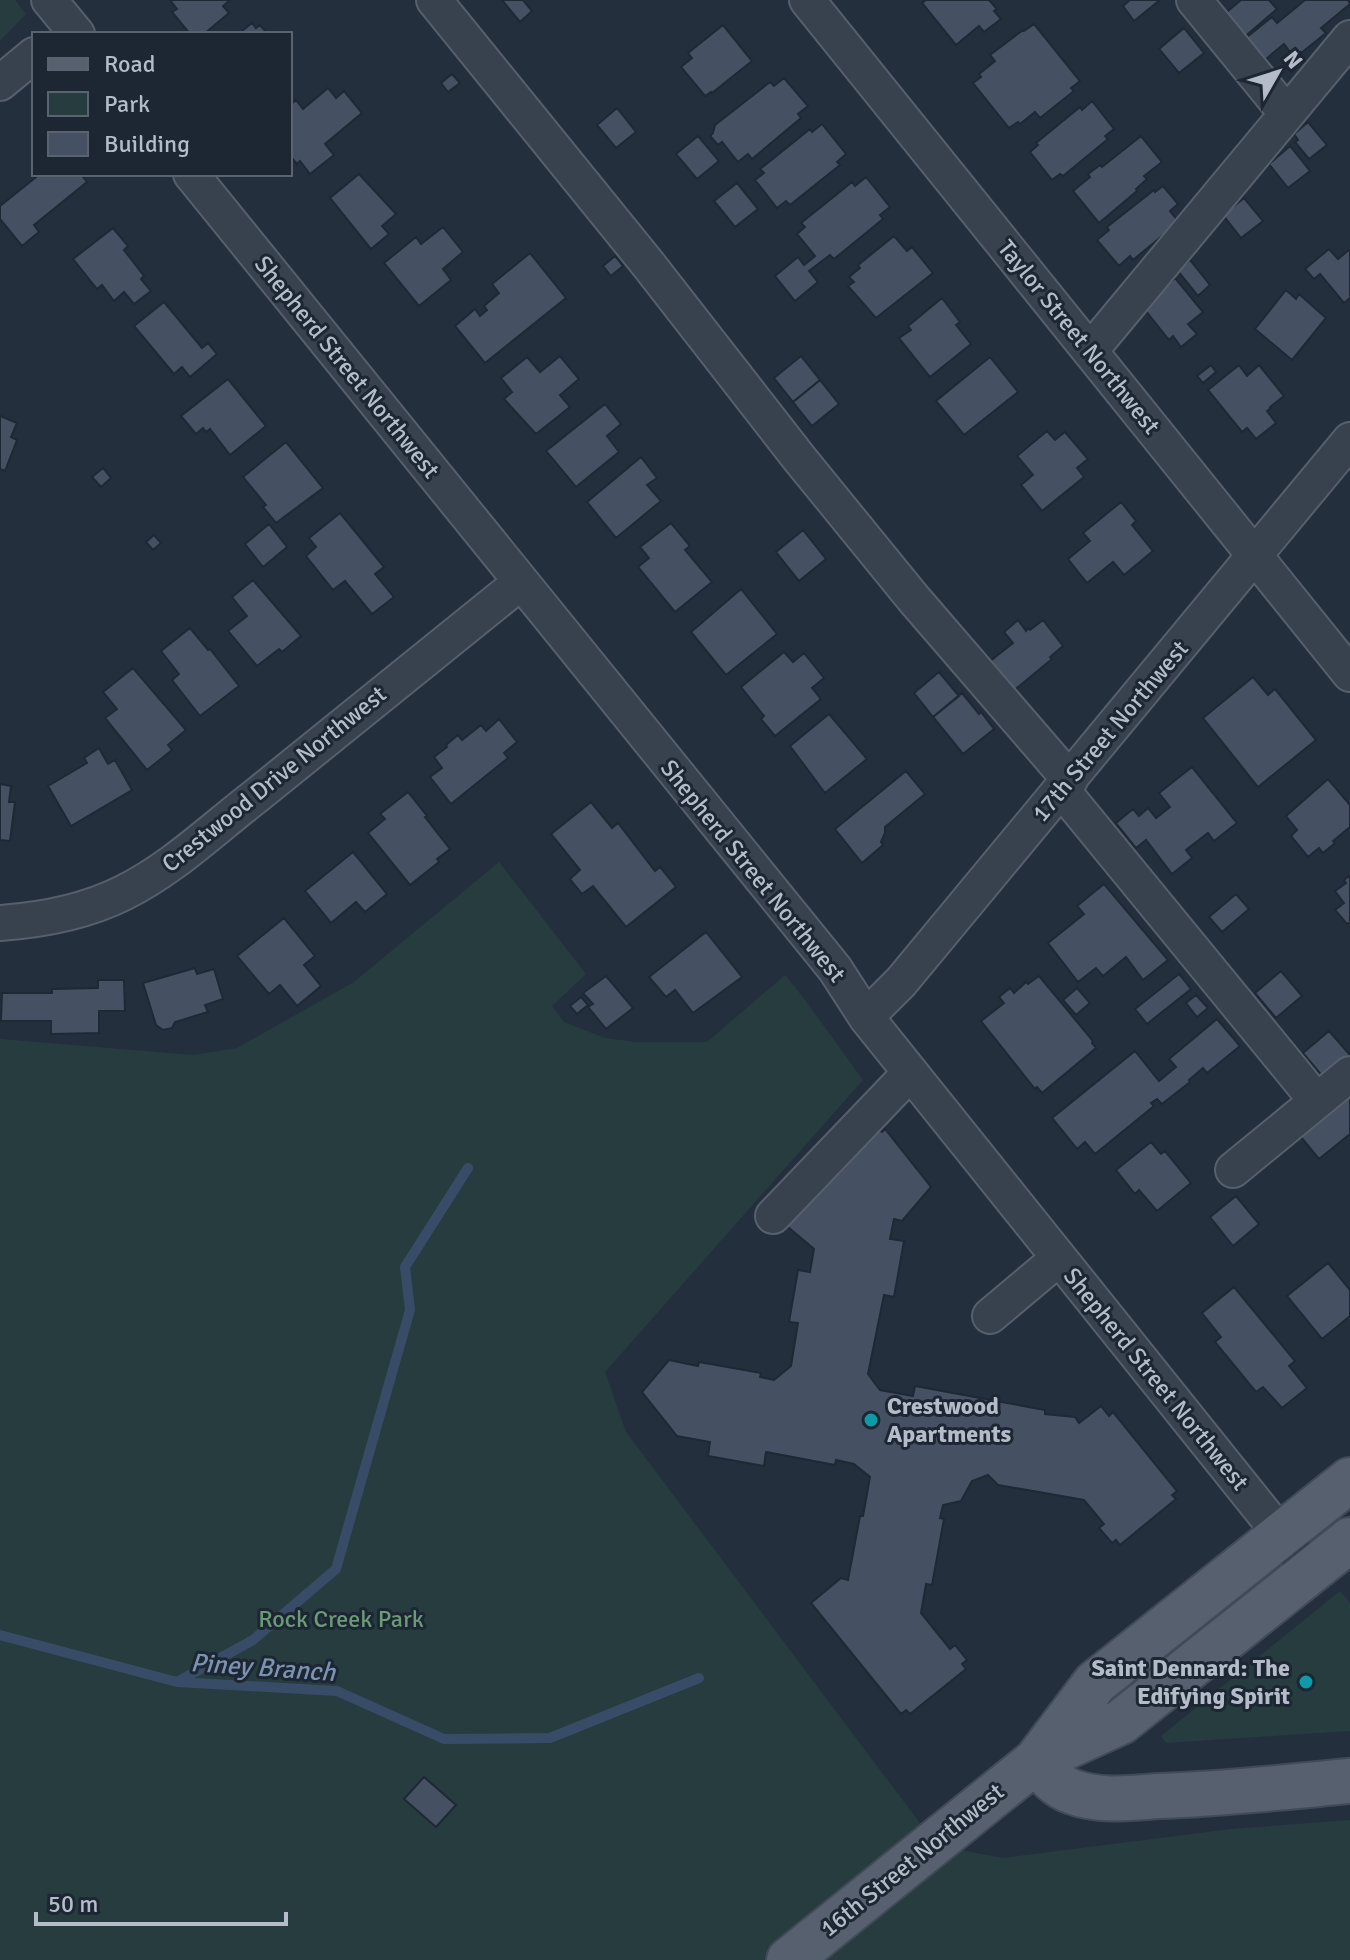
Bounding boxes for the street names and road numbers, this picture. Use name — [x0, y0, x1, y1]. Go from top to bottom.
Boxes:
street label: Taylor Street Northwest — [991, 234, 1167, 440]
street label: Shepherd Street Northwest — [248, 250, 446, 484]
street label: 17th Street Northwest — [1025, 634, 1195, 828]
street label: Crestwood Drive Northwest — [156, 679, 392, 879]
street label: Shepherd Street Northwest — [654, 754, 852, 988]
street label: Shepherd Street Northwest — [1057, 1262, 1255, 1496]
street label: 16th Street Northwest — [814, 1777, 1010, 1943]

